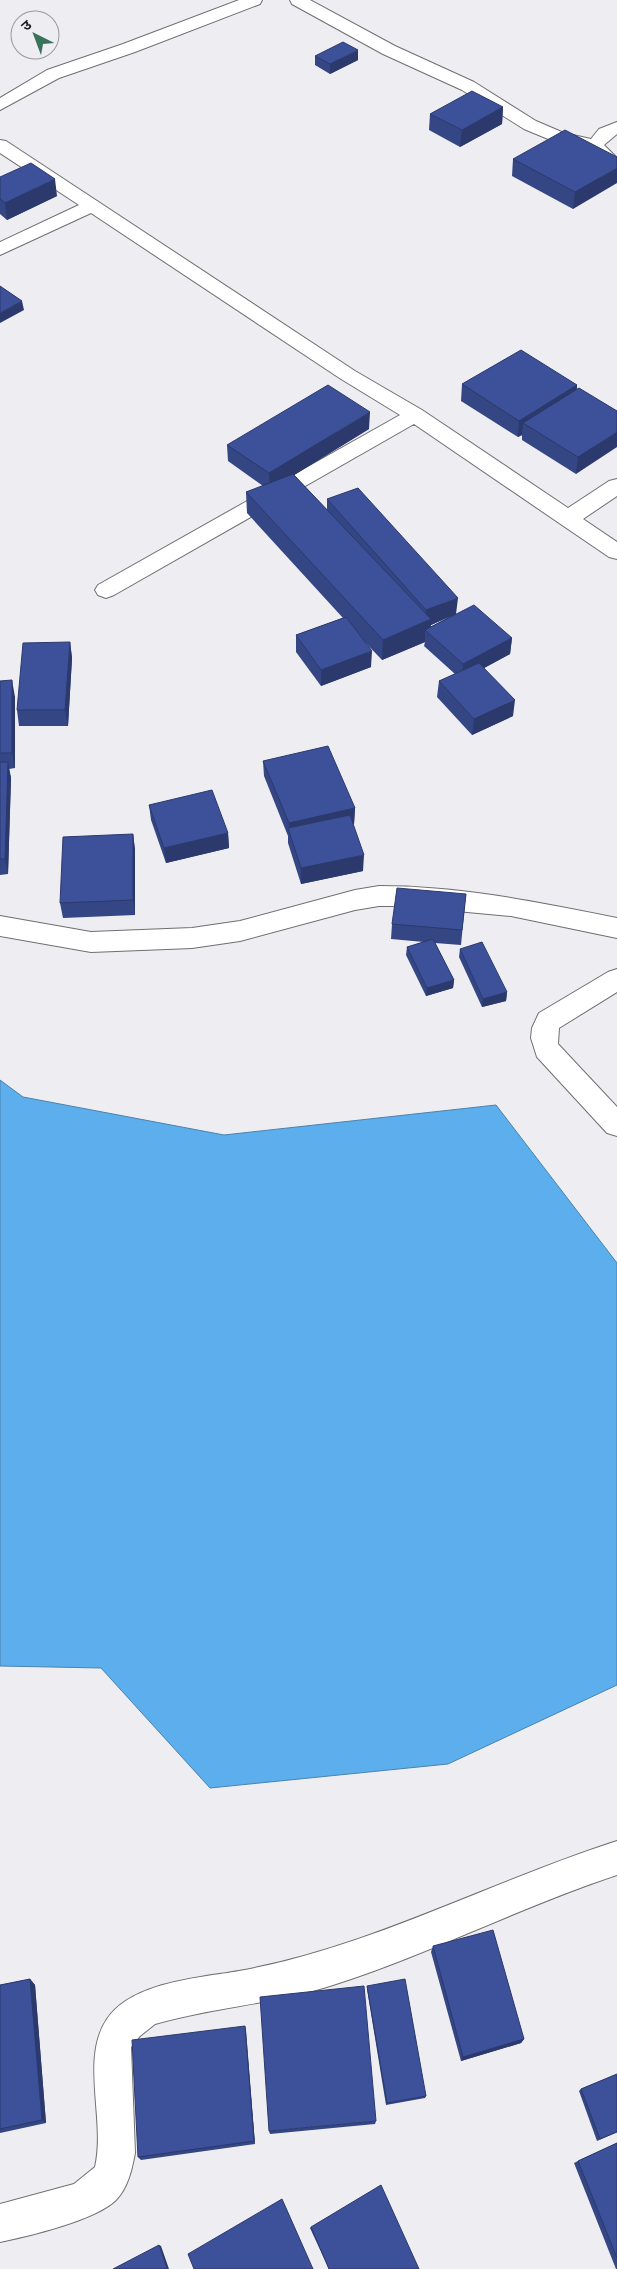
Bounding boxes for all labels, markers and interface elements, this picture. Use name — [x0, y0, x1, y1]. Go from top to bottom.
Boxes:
north arrow — [10, 10, 60, 60]
text: उ — [19, 18, 35, 34]

